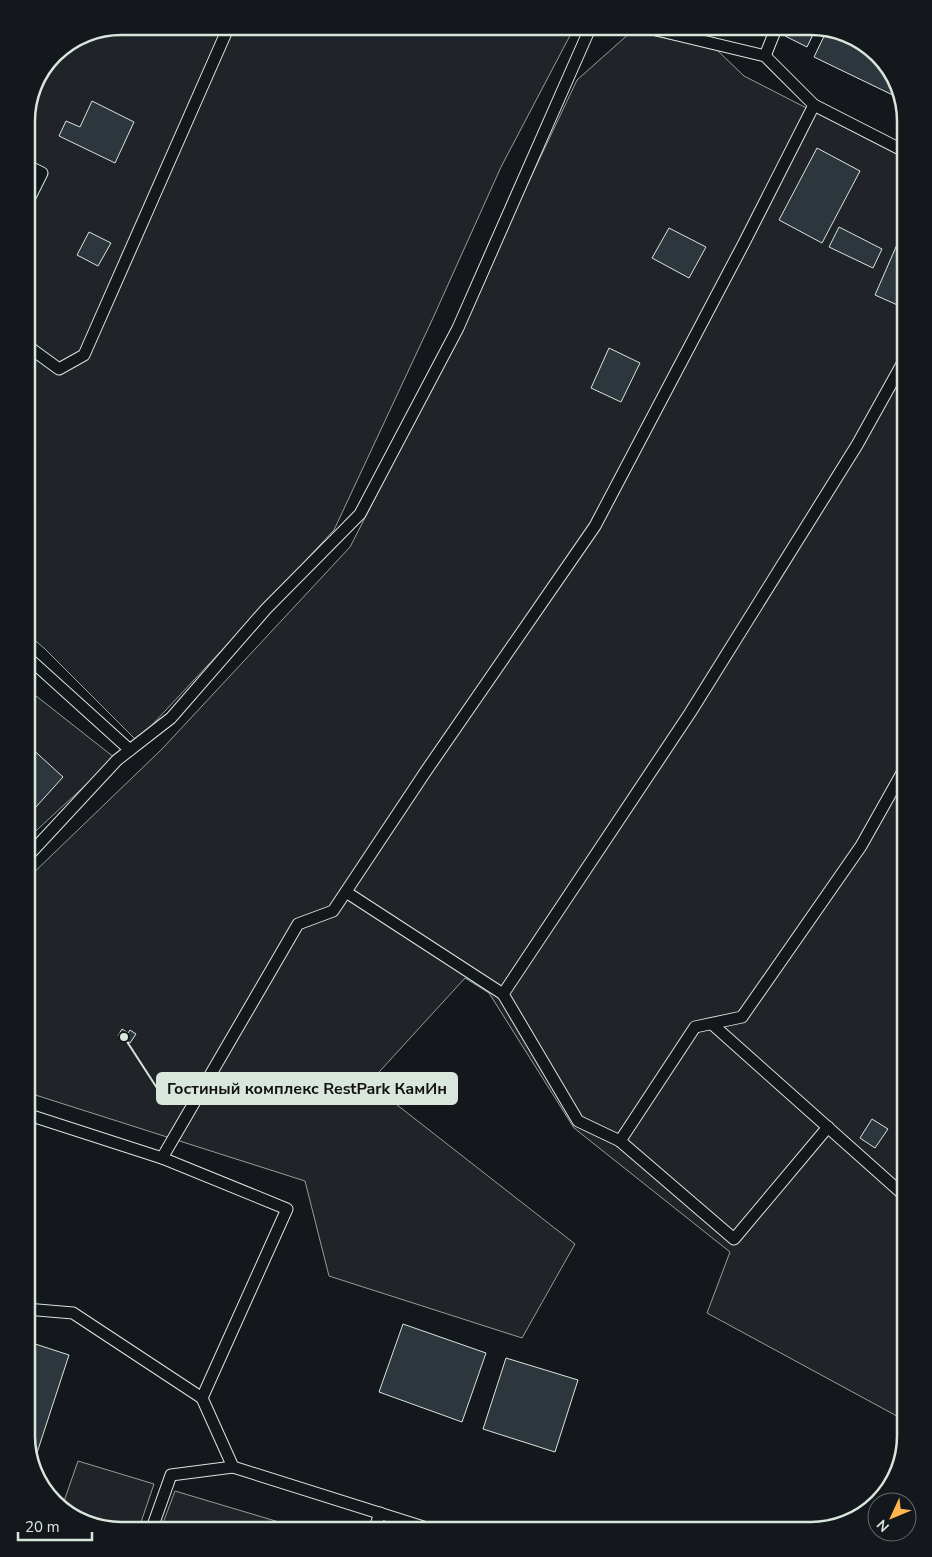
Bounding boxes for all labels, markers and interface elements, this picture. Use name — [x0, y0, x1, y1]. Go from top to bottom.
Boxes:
callout: Гостиный комплекс RestPark КамИн — [157, 1073, 457, 1104]
text: Гостиный комплекс RestPark КамИн — [167, 1078, 447, 1100]
north arrow — [867, 1492, 917, 1542]
scale bar — [18, 1510, 91, 1542]
text: N — [873, 1515, 893, 1536]
text: 20 m — [25, 1517, 60, 1537]

